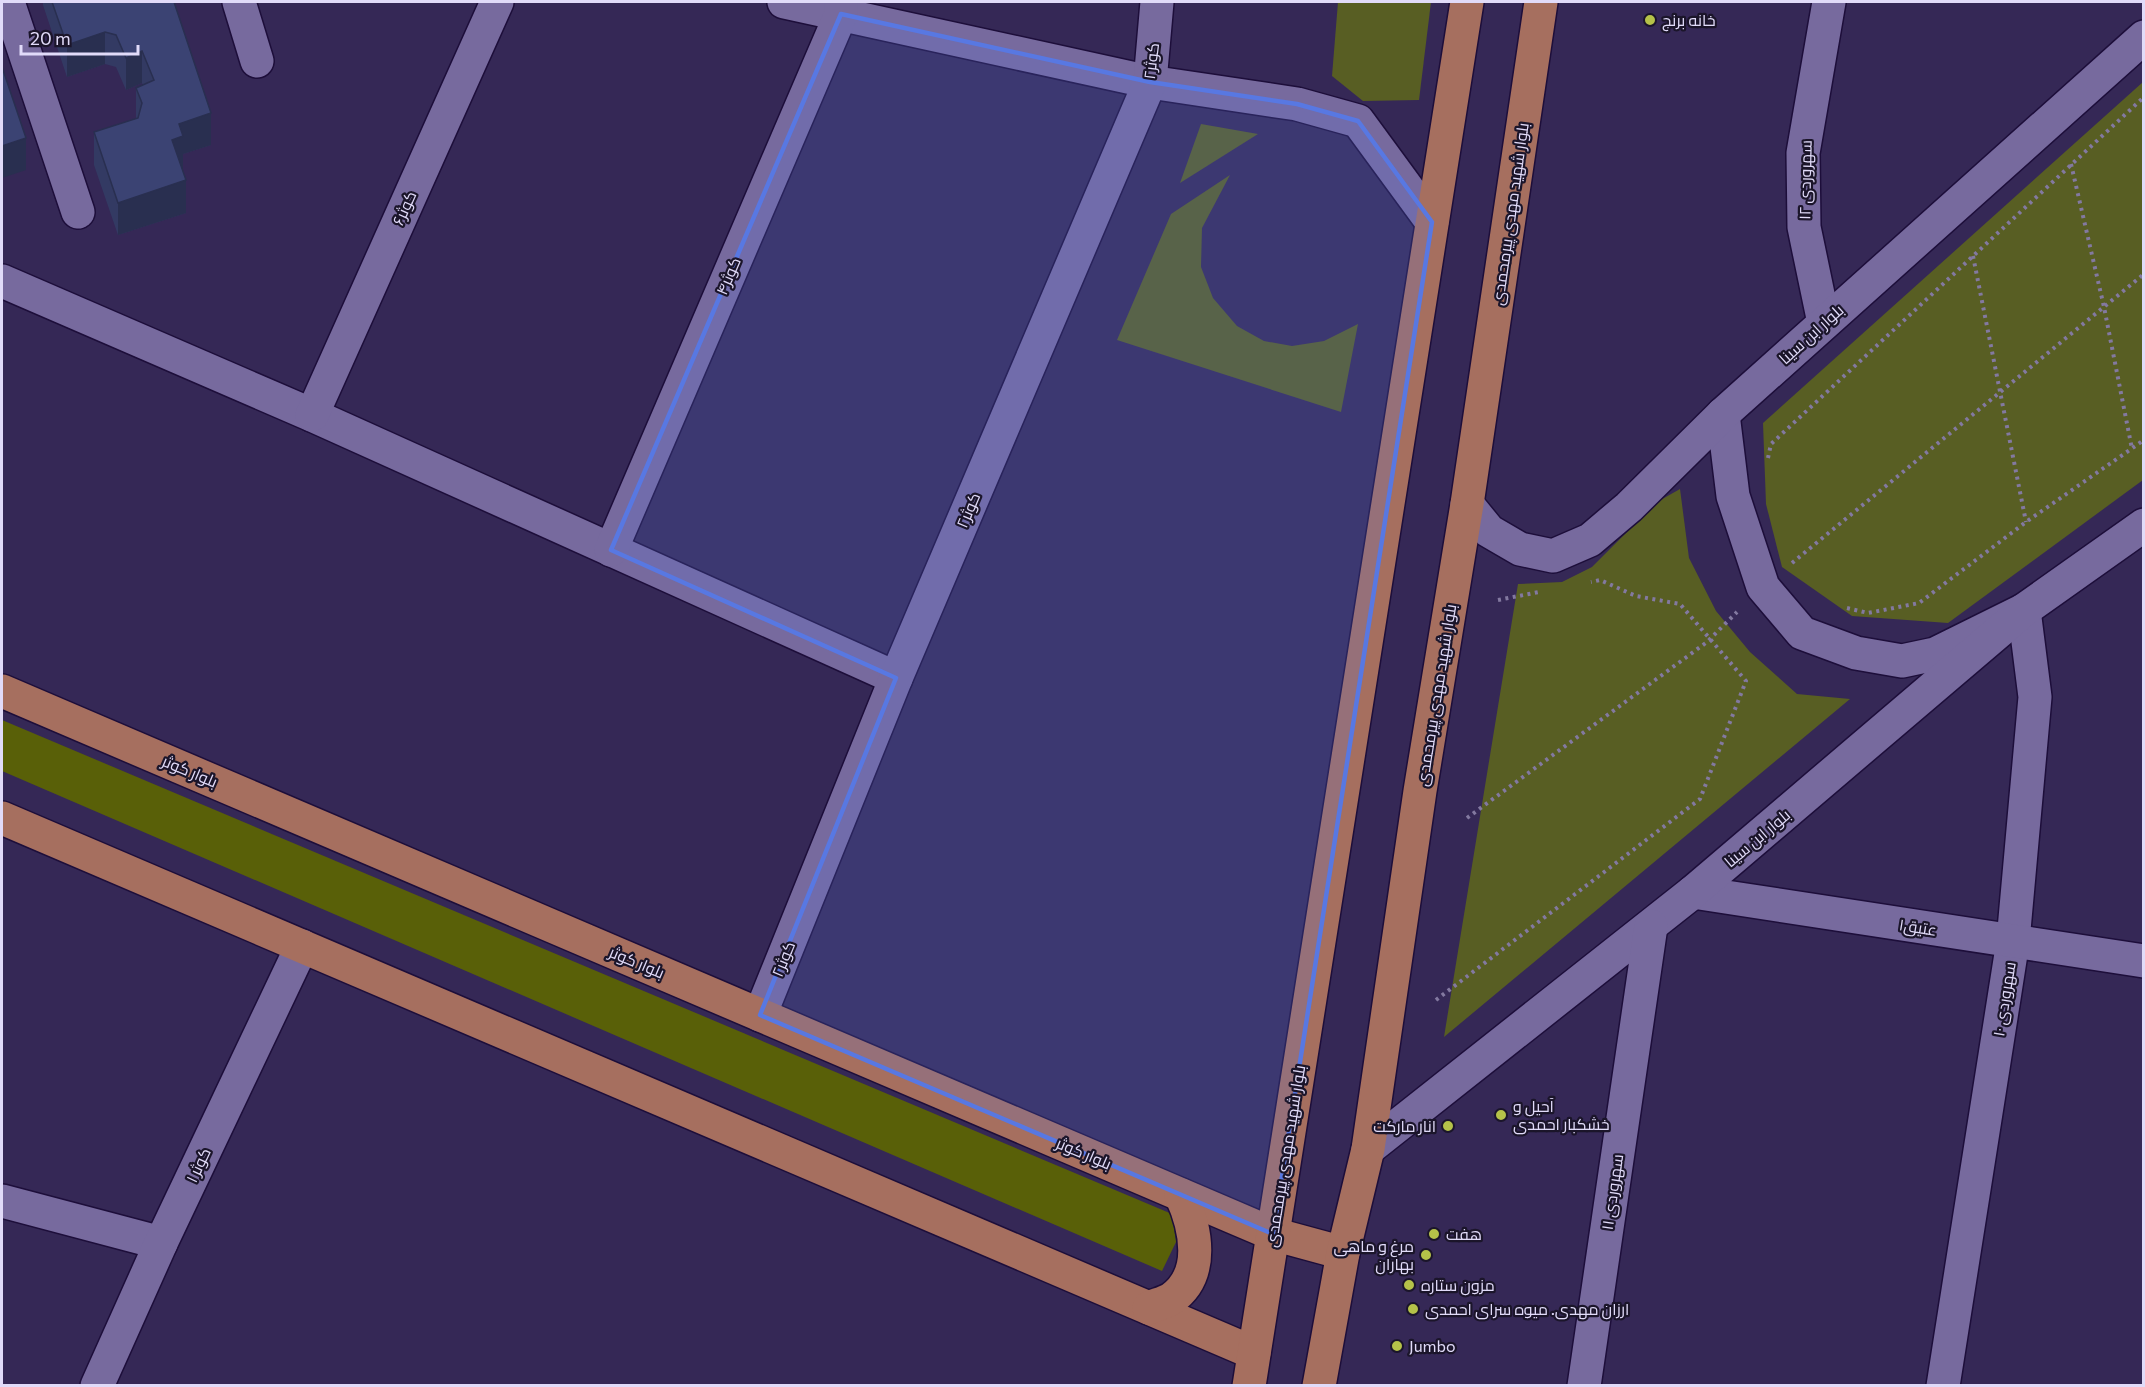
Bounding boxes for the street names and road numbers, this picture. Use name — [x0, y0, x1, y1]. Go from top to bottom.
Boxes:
street label: کوثر۲ — [1139, 42, 1163, 80]
street label: بلوار شهید مهدی پیرمحمدی — [1487, 121, 1535, 307]
street label: سهروردی ۱۲ — [1794, 140, 1817, 220]
street label: کوثر۶ — [388, 187, 420, 229]
street label: کوثر۴ — [711, 254, 745, 298]
street label: بلوار ابن سینا — [1775, 300, 1848, 369]
street label: کوثر۲ — [952, 489, 984, 531]
street label: بلوار شهید مهدی پیرمحمدی — [1412, 602, 1462, 788]
street label: بلوار کوثر — [158, 750, 221, 792]
street label: بلوار ابن سینا — [1720, 805, 1795, 872]
street label: عتیق۱ — [1897, 914, 1938, 941]
street label: کوثر۲ — [767, 938, 799, 980]
street label: بلوار کوثر — [605, 941, 668, 983]
street label: سهروردی ۱۰ — [1988, 960, 2021, 1038]
street label: بلوار شهید مهدی پیرمحمدی — [1261, 1063, 1311, 1249]
street label: بلوار کوثر — [1052, 1132, 1115, 1174]
street label: کوثر ۱ — [181, 1144, 215, 1186]
street label: سهروردی ١١ — [1597, 1153, 1628, 1231]

